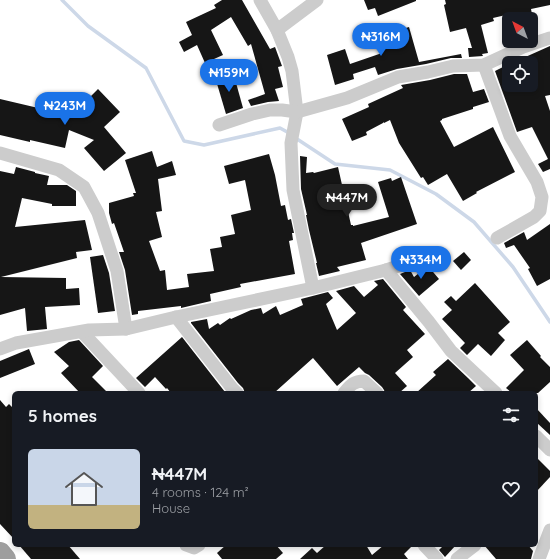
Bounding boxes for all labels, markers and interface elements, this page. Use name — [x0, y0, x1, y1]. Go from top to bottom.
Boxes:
north arrow — [502, 12, 538, 48]
map controls — [502, 12, 538, 92]
pin: ₦316M — [353, 23, 409, 57]
text: ₦316M — [361, 28, 401, 44]
button: locate — [502, 56, 538, 92]
pin: ₦159M — [201, 59, 257, 93]
text: ₦159M — [209, 64, 249, 80]
pin: ₦243M — [37, 92, 93, 126]
text: ₦243M — [44, 97, 86, 113]
pin: ₦447M — [319, 184, 375, 218]
text: ₦447M — [326, 189, 368, 205]
pin: ₦334M — [393, 246, 449, 280]
text: ₦334M — [400, 251, 442, 267]
icon: filters — [500, 404, 522, 426]
text: 5 homes — [28, 405, 97, 426]
text: ₦447M — [152, 463, 207, 484]
icon: home — [60, 465, 108, 513]
icon: heart — [500, 478, 522, 500]
text: 4 rooms · 124 m² — [152, 484, 249, 500]
text: House — [152, 500, 190, 516]

